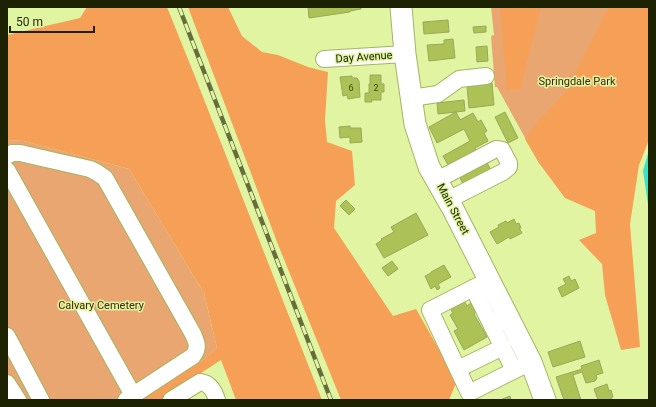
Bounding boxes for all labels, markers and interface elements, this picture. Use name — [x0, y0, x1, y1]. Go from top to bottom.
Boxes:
scale bar — [10, 8, 94, 34]
text: 50 m — [16, 15, 43, 29]
street label: Day Avenue — [335, 49, 393, 65]
park label: Springdale Park — [539, 75, 616, 88]
house number: 6 — [348, 83, 354, 93]
house number: 2 — [373, 83, 379, 93]
street label: Main Street — [434, 181, 472, 237]
park label: Calvary Cemetery — [58, 299, 145, 312]

